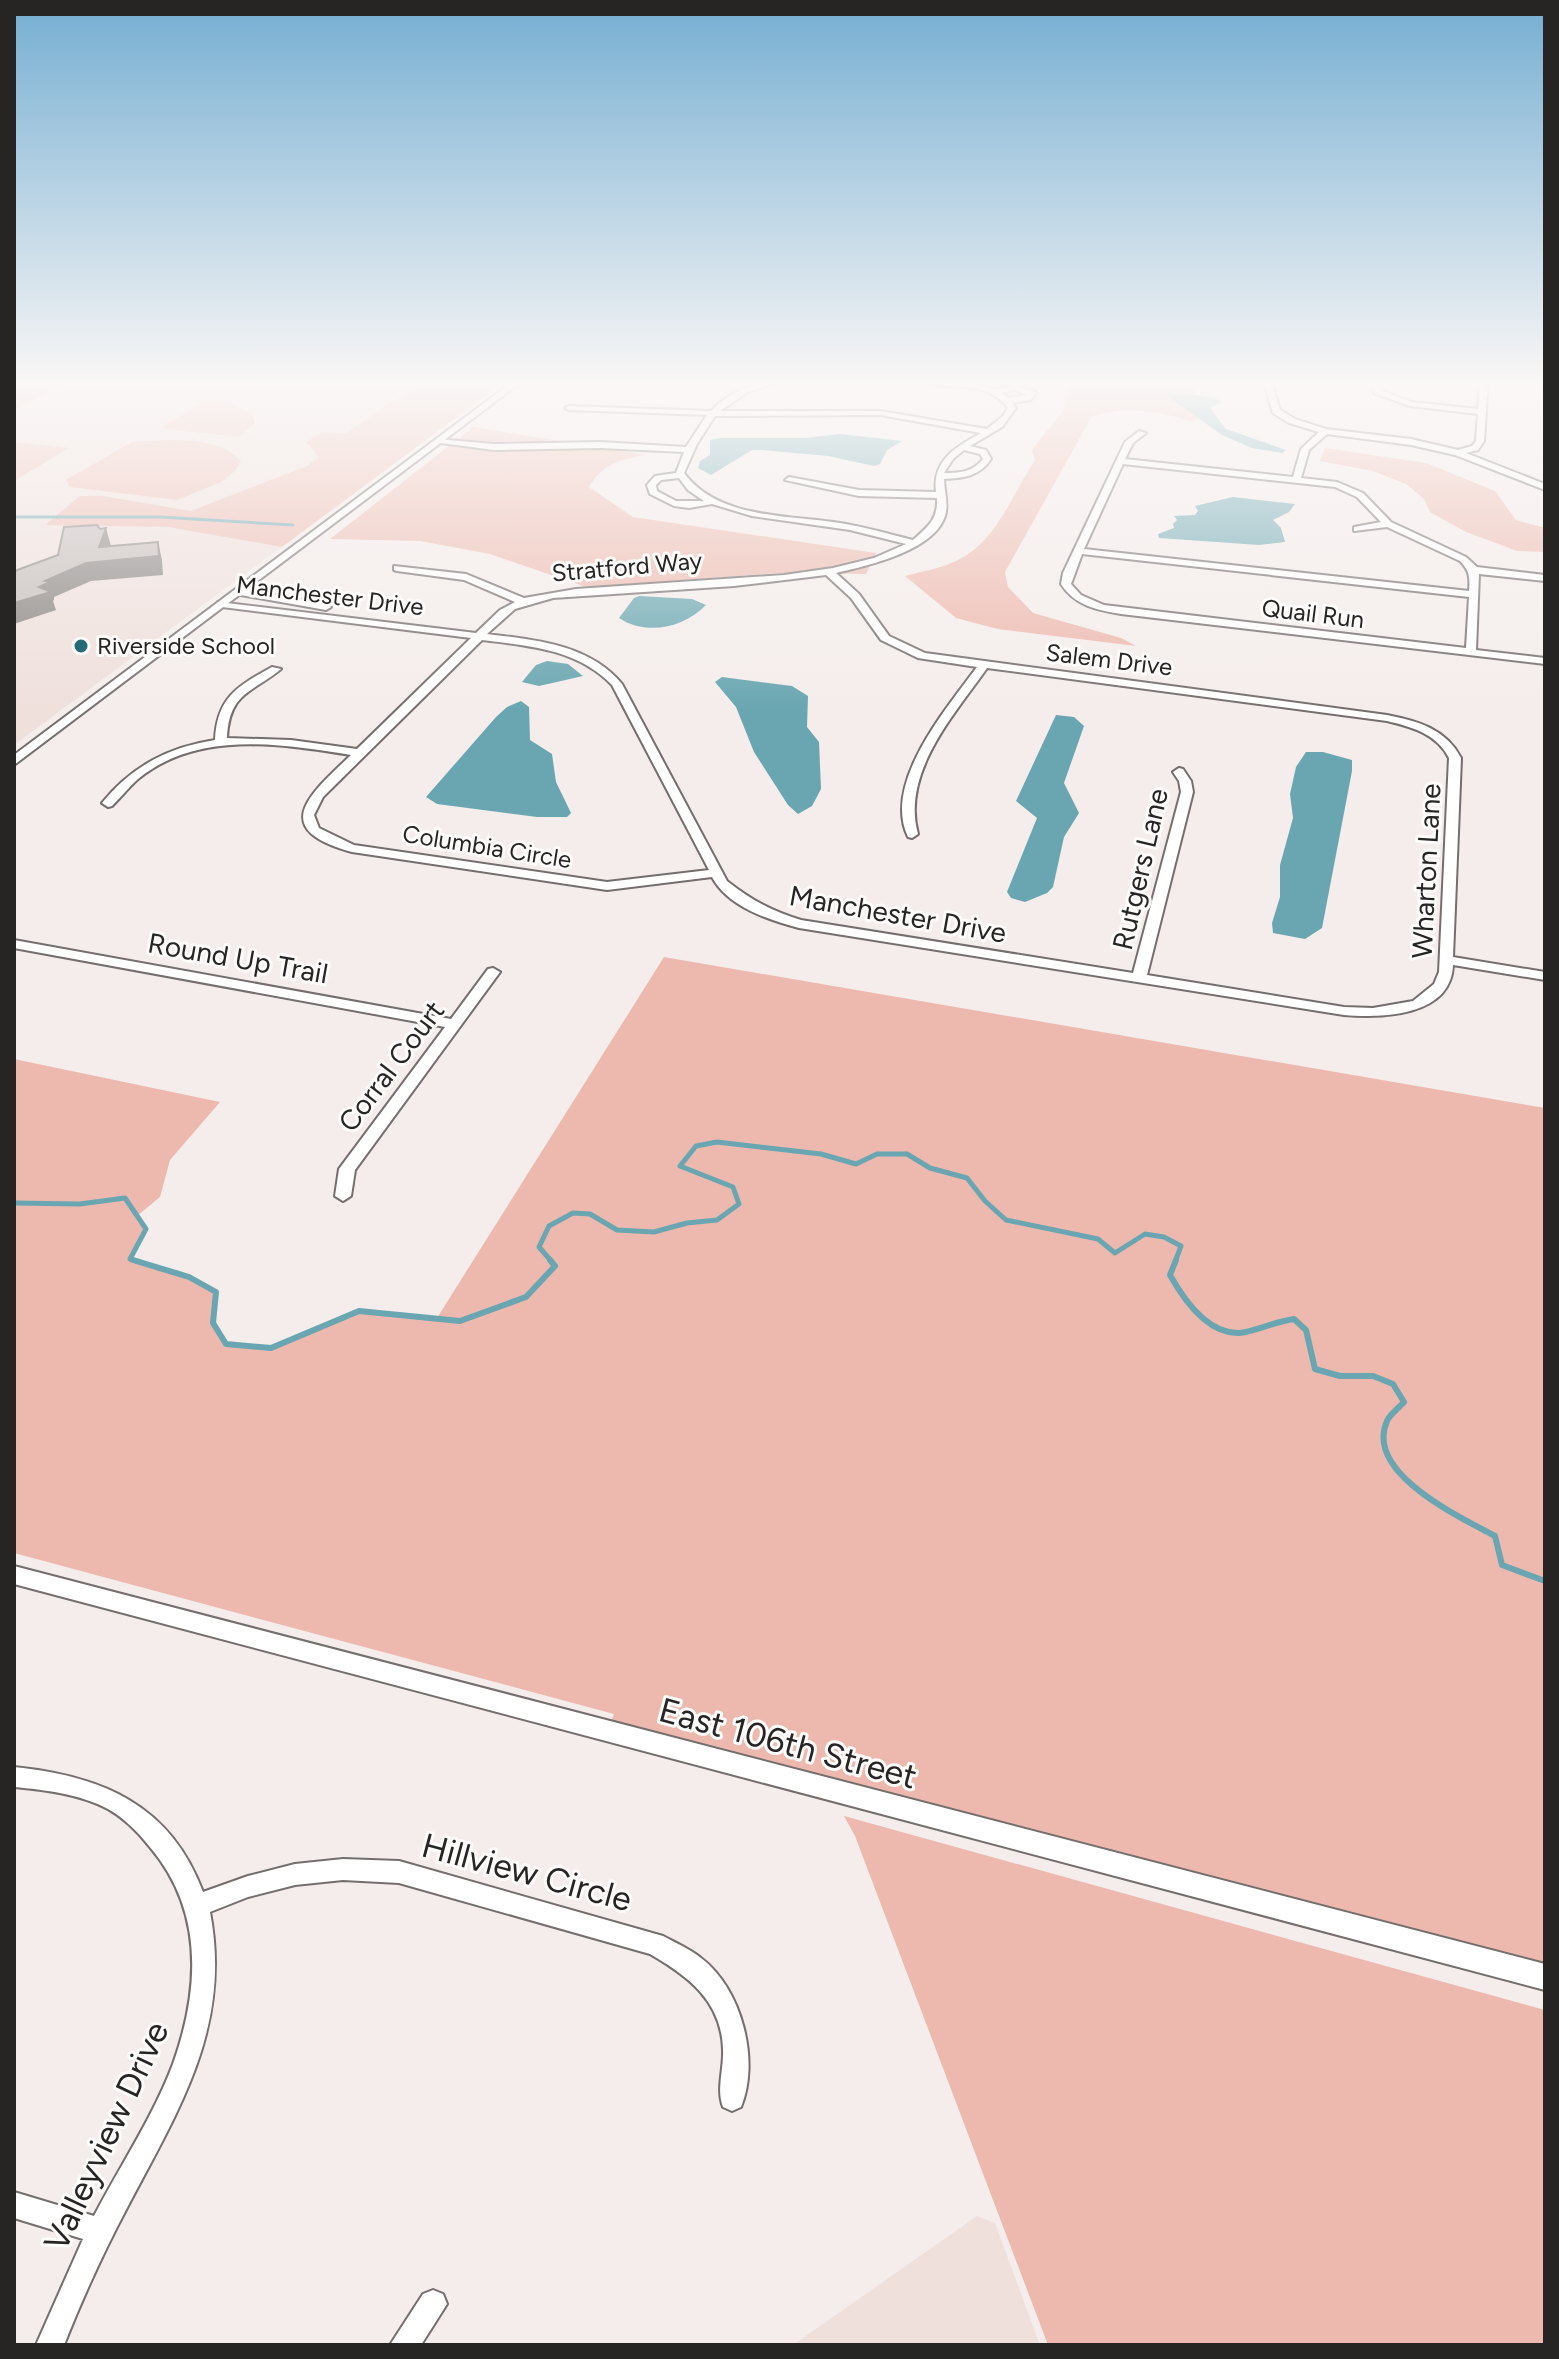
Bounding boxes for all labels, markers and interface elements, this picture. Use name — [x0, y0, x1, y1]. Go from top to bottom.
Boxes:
street label: Stratford Way — [551, 545, 704, 588]
street label: Manchester Drive — [235, 570, 425, 621]
street label: Quail Run — [1260, 593, 1366, 634]
place label: Riverside School — [97, 631, 275, 660]
marker: Riverside School — [72, 637, 90, 655]
street label: Salem Drive — [1044, 637, 1174, 682]
street label: Wharton Lane — [1404, 783, 1448, 959]
street label: Rutgers Lane — [1105, 785, 1175, 953]
street label: Columbia Circle — [401, 819, 574, 874]
street label: Manchester Drive — [787, 878, 1009, 950]
street label: Round Up Trail — [145, 925, 331, 991]
street label: Corral Court — [331, 994, 451, 1138]
street label: East 106th Street — [655, 1689, 921, 1798]
street label: Hillview Circle — [418, 1825, 636, 1920]
street label: Valleyview Drive — [35, 2015, 177, 2257]

